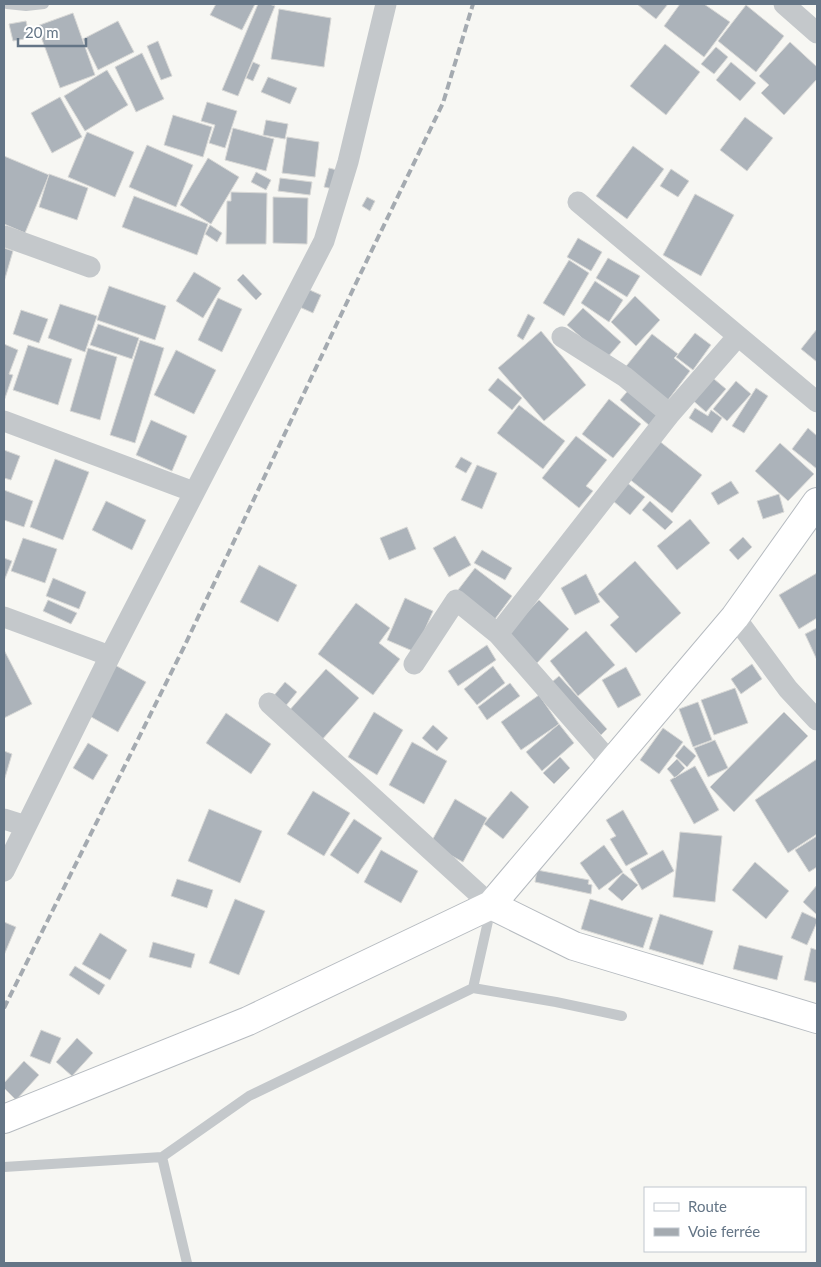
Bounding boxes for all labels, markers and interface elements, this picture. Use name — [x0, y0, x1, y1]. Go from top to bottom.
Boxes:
scale bar — [18, 15, 85, 47]
text: 20 m — [25, 23, 59, 41]
legend — [644, 1187, 806, 1252]
text: Route — [688, 1197, 727, 1215]
text: Voie ferrée — [688, 1222, 760, 1240]

